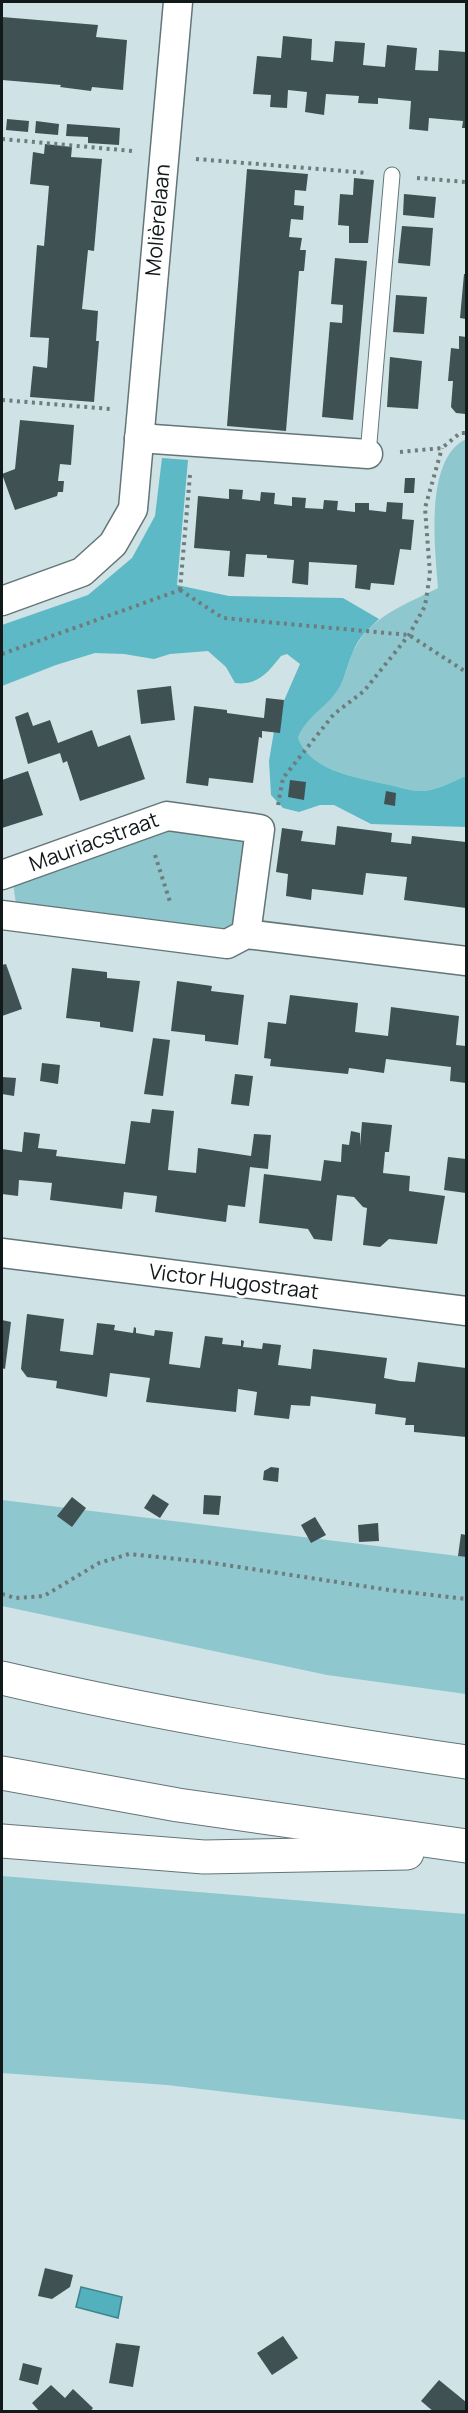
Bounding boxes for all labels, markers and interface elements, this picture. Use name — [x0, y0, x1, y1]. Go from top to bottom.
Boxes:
street label: Molièrelaan — [138, 163, 176, 277]
street label: Mauriacstraat — [25, 805, 162, 877]
street label: Victor Hugostraat — [148, 1257, 321, 1305]

